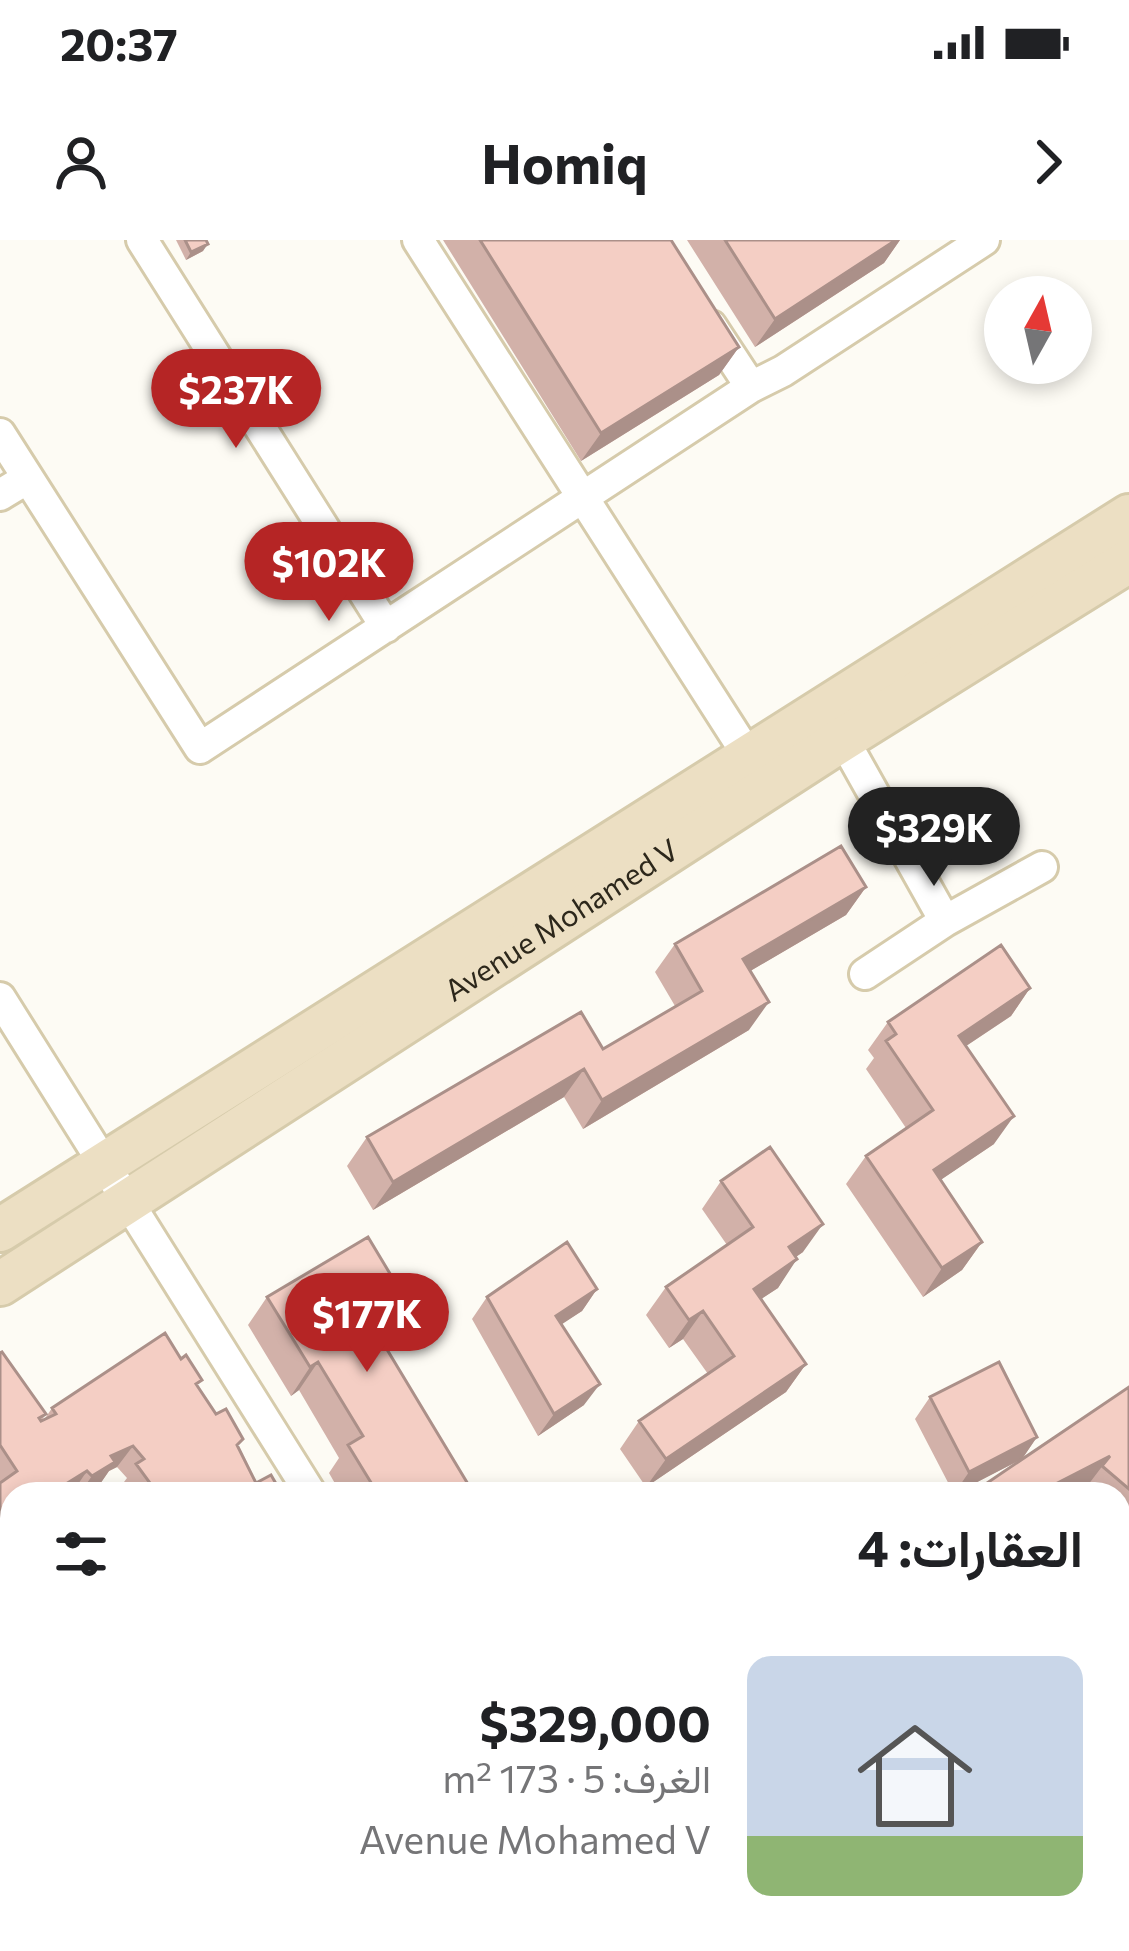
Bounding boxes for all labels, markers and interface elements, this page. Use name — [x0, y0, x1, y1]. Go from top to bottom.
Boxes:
text: 20:37 — [60, 15, 178, 70]
icon: person — [48, 129, 114, 195]
text: Homiq — [481, 129, 648, 195]
icon: forward — [1015, 129, 1081, 195]
north arrow — [984, 276, 1092, 384]
map controls — [984, 276, 1092, 384]
pin: $237K — [152, 349, 320, 451]
text: $237K — [178, 364, 294, 412]
pin: $102K — [245, 522, 413, 624]
text: $102K — [271, 537, 387, 585]
pin: $329K — [850, 787, 1018, 889]
text: $329K — [875, 802, 993, 850]
street label: Avenue Mohamed V — [437, 830, 684, 1008]
pin: $177K — [283, 1273, 451, 1375]
text: $177K — [312, 1288, 422, 1336]
text: العقارات: 4 — [858, 1515, 1083, 1578]
icon: filters — [48, 1521, 114, 1587]
text: $329,000 — [479, 1690, 711, 1753]
icon: home — [843, 1704, 987, 1848]
text: الغرف: 5 · 173 m² — [442, 1753, 711, 1801]
text: Avenue Mohamed V — [359, 1814, 711, 1862]

